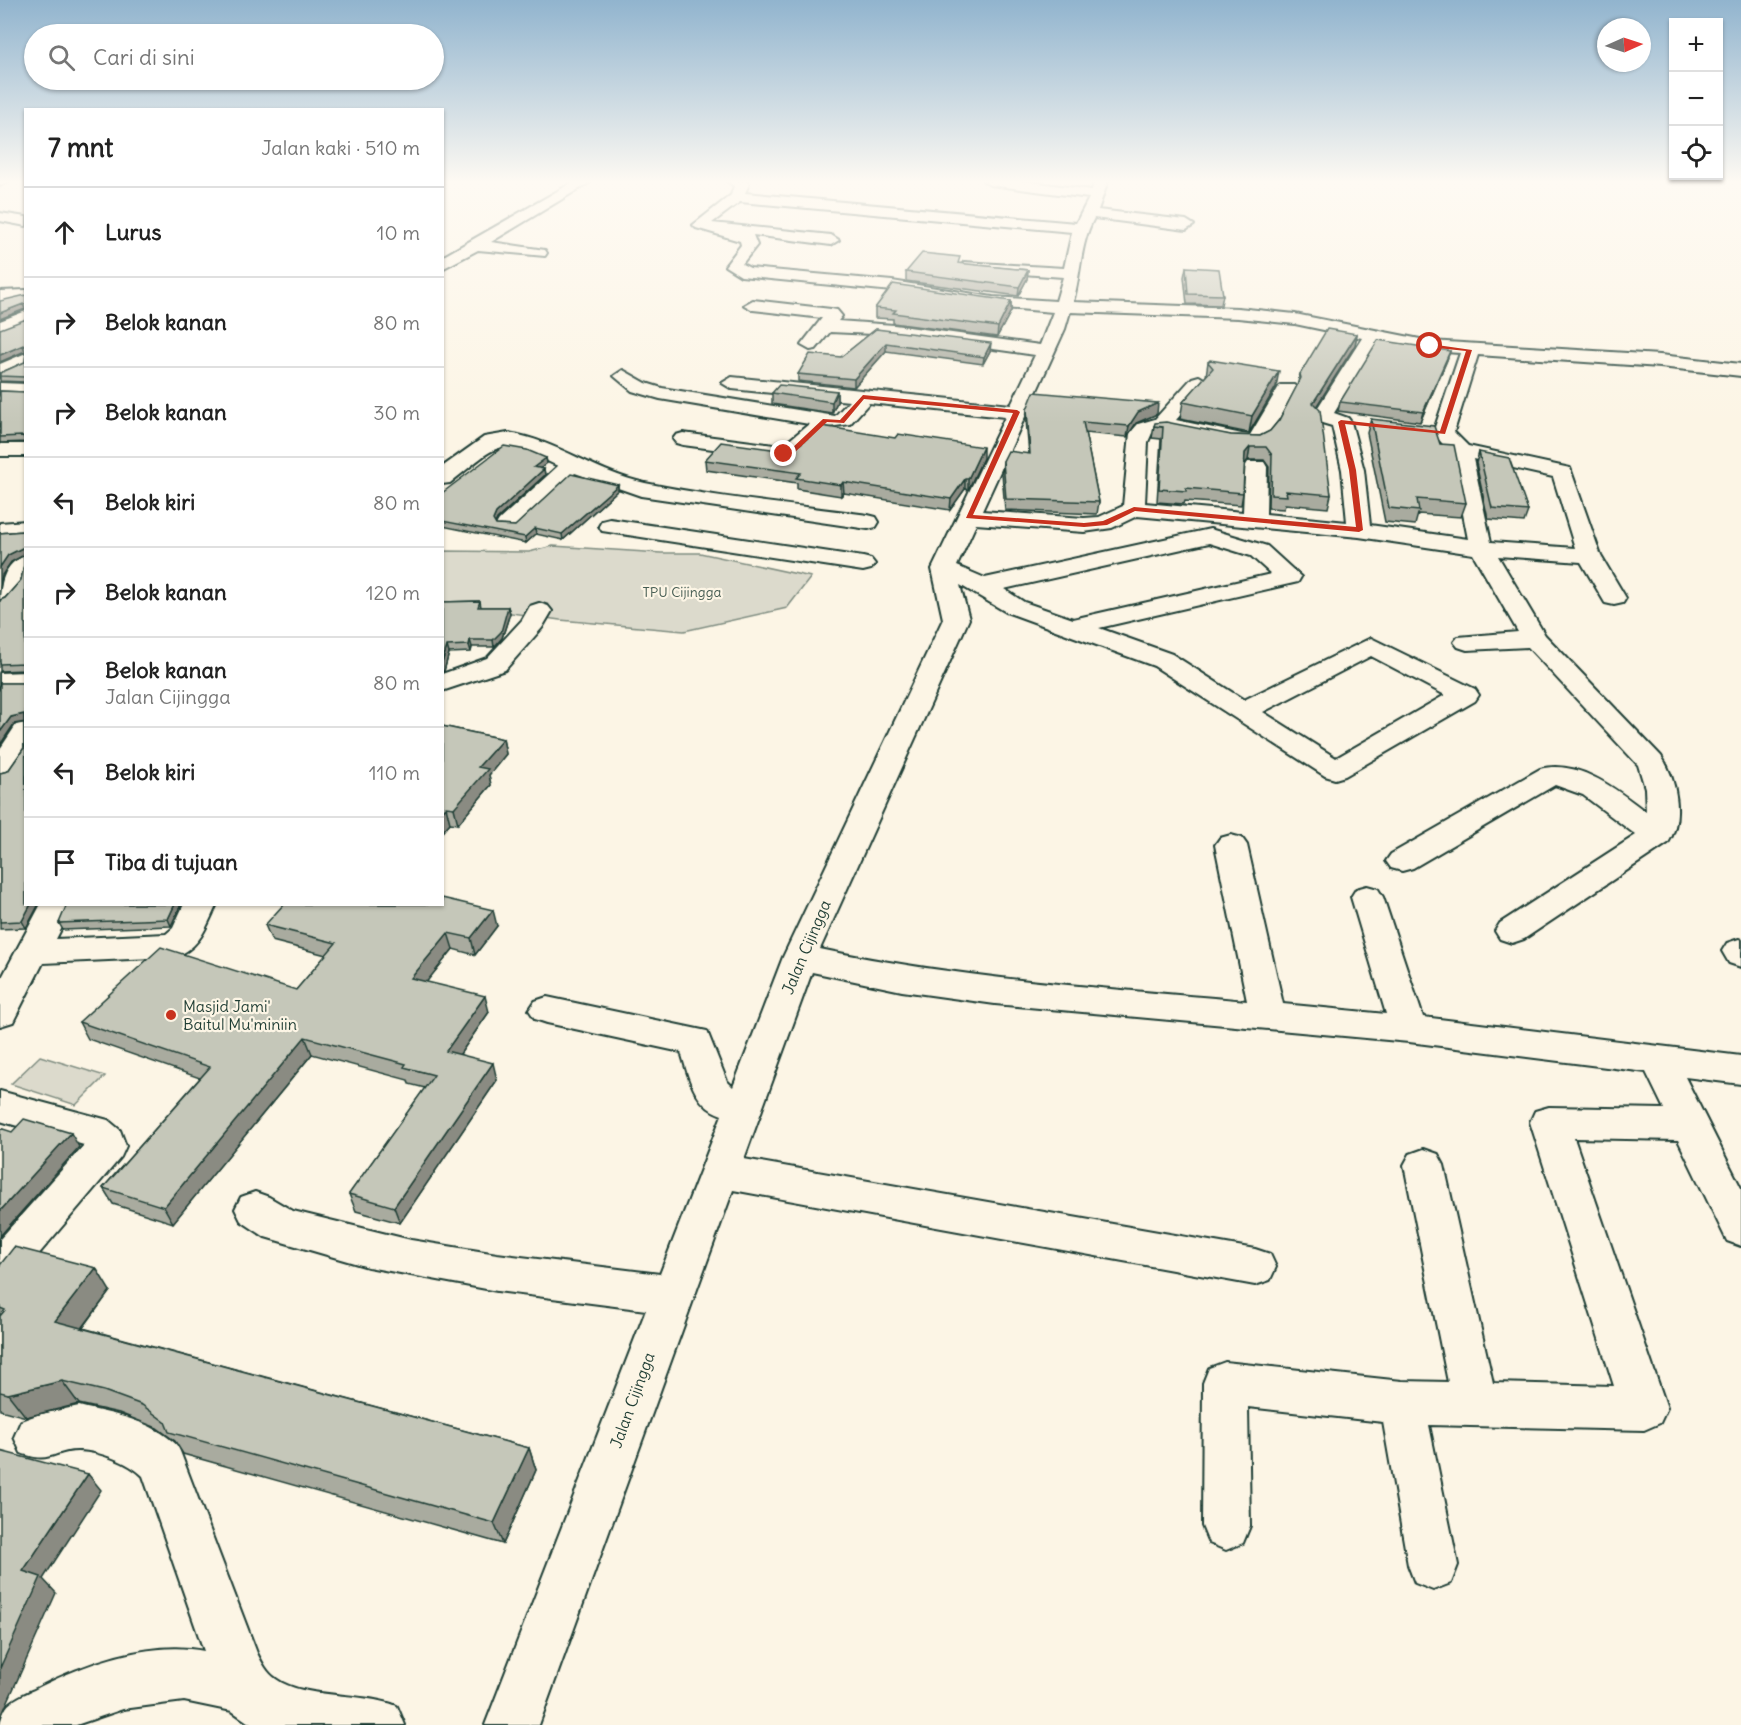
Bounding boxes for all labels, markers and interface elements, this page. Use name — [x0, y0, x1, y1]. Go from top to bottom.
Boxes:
north arrow — [1597, 18, 1651, 72]
map controls — [1669, 18, 1723, 180]
button: + — [1669, 18, 1723, 72]
search box — [24, 24, 444, 90]
icon: search — [45, 41, 78, 74]
text: Cari di sini — [93, 43, 195, 71]
button: − — [1669, 72, 1723, 126]
button: locate — [1669, 126, 1723, 180]
text: 7 mnt — [48, 131, 113, 164]
text: Jalan kaki · 510 m — [261, 135, 420, 160]
icon: ahead — [48, 216, 81, 249]
text: Lurus — [105, 218, 161, 246]
text: 10 m — [377, 220, 420, 245]
icon: right — [48, 306, 81, 339]
text: Belok kanan — [105, 308, 227, 336]
text: 80 m — [373, 310, 420, 335]
route start — [1416, 332, 1442, 358]
icon: right — [48, 396, 81, 429]
text: Belok kanan — [105, 398, 227, 426]
text: 30 m — [373, 400, 420, 425]
route end — [770, 440, 796, 466]
icon: left — [48, 486, 81, 519]
text: Belok kiri — [105, 488, 195, 516]
text: 80 m — [373, 490, 420, 515]
icon: right — [48, 576, 81, 609]
text: Belok kanan — [105, 578, 227, 606]
text: 120 m — [366, 580, 420, 605]
park label: TPU Cijingga — [643, 583, 721, 601]
text: Belok kanan — [105, 656, 227, 684]
icon: right — [48, 666, 81, 699]
text: 80 m — [373, 670, 420, 695]
text: Jalan Cijingga — [105, 684, 231, 709]
icon: left — [48, 756, 81, 789]
text: Belok kiri — [105, 758, 195, 786]
text: 110 m — [369, 760, 420, 785]
icon: arrive — [48, 846, 81, 879]
text: Tiba di tujuan — [105, 848, 238, 876]
street label: Jalan Cijingga — [777, 897, 835, 997]
place label: Masjid Jami' Baitul Mu'miniin — [183, 996, 297, 1034]
marker: Masjid Jami' Baitul Mu'miniin — [164, 1008, 178, 1022]
street label: Jalan Cijingga — [605, 1349, 659, 1451]

